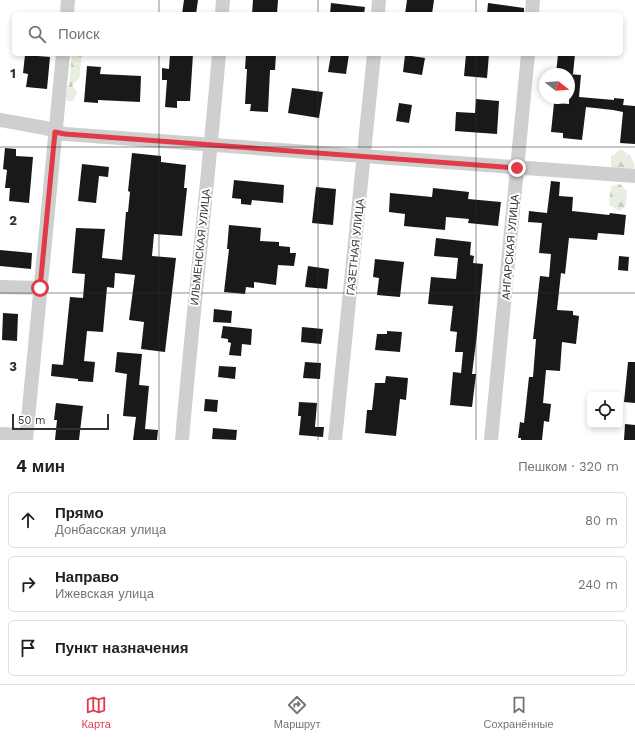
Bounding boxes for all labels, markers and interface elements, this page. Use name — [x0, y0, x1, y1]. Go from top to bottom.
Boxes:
search box — [12, 12, 623, 56]
icon: search — [26, 23, 48, 45]
text: Поиск — [58, 25, 100, 43]
text: 1 — [10, 66, 16, 81]
north arrow — [539, 68, 575, 104]
route end — [508, 159, 526, 177]
street label: ИЛЬМЕНСКАЯ УЛИЦА — [188, 187, 213, 306]
street label: АНГАРСКАЯ УЛИЦА — [499, 193, 522, 300]
street label: ГАЗЕТНАЯ УЛИЦА — [344, 197, 367, 296]
text: 2 — [9, 213, 17, 228]
route start — [31, 279, 49, 297]
text: 3 — [9, 359, 17, 374]
map controls — [587, 392, 623, 428]
button: locate — [587, 392, 623, 428]
scale bar — [12, 412, 109, 431]
text: 50 m — [18, 414, 45, 427]
text: 4 мин — [16, 456, 65, 476]
text: Пешком · 320 m — [518, 459, 619, 474]
text: Прямо — [55, 504, 104, 522]
icon: ahead — [17, 509, 39, 531]
text: 80 m — [585, 513, 618, 528]
text: Донбасская улица — [55, 522, 166, 537]
text: Направо — [55, 568, 119, 586]
icon: right — [17, 573, 39, 595]
text: 240 m — [578, 577, 618, 592]
text: Ижевская улица — [55, 586, 154, 601]
icon: arrive — [17, 637, 39, 659]
text: Пункт назначения — [55, 639, 188, 657]
tab: Карта — [81, 694, 111, 731]
tab: Маршрут — [274, 694, 321, 731]
tab: Сохранённые — [484, 694, 554, 731]

